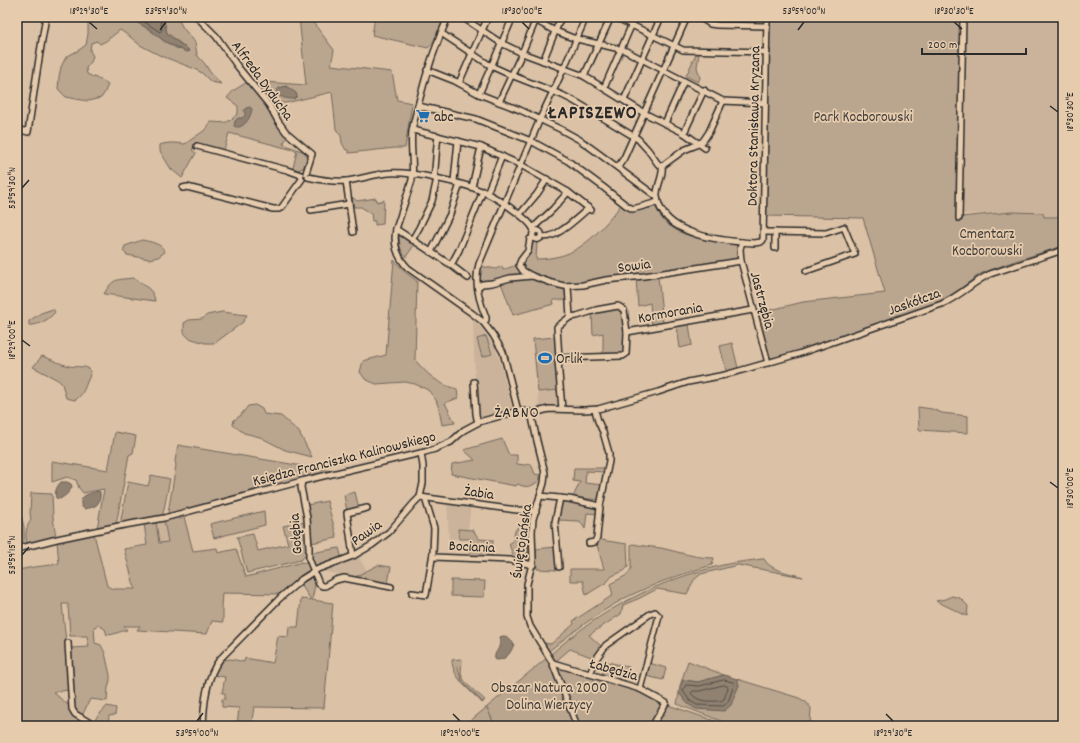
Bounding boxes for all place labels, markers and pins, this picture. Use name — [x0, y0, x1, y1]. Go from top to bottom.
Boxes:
place label: abc — [434, 107, 454, 129]
supermarket icon: abc — [415, 108, 431, 124]
place label: Orlik — [556, 349, 583, 371]
sports icon: Orlik — [537, 350, 553, 366]

